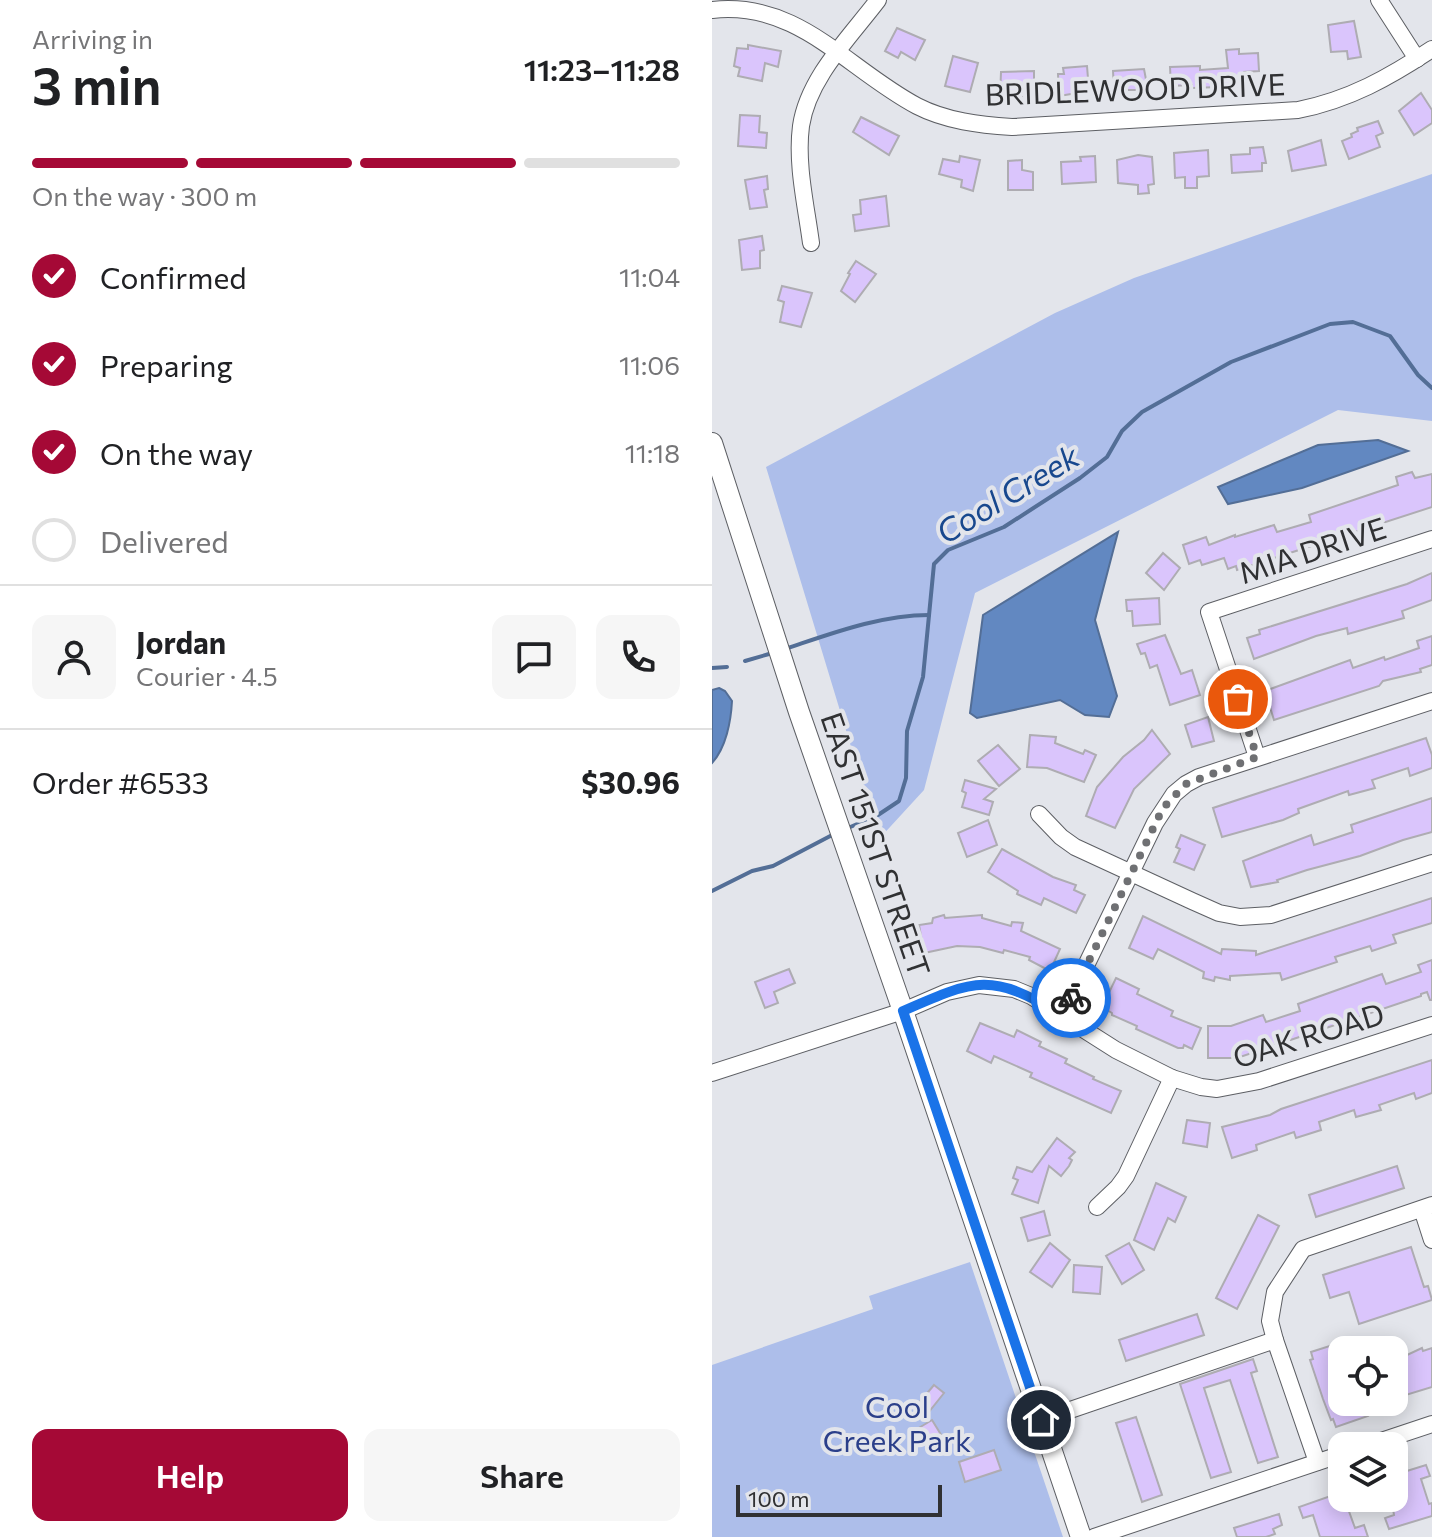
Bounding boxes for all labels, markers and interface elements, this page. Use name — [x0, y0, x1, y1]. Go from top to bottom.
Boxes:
text: Arriving in — [32, 23, 153, 54]
text: 11:23–11:28 — [524, 50, 680, 87]
text: 3 min — [32, 52, 161, 116]
street label: BRIDLEWOOD DRIVE — [984, 64, 1286, 112]
text: On the way · 300 m — [32, 180, 257, 211]
icon: check — [32, 254, 76, 298]
text: Confirmed — [100, 258, 247, 295]
text: 11:04 — [619, 261, 680, 292]
icon: check — [32, 342, 76, 386]
text: Preparing — [100, 346, 233, 383]
text: 11:06 — [619, 349, 680, 380]
icon: check — [32, 430, 76, 474]
text: On the way — [100, 434, 253, 471]
water label: Cool Creek — [928, 434, 1086, 551]
text: 11:18 — [625, 437, 680, 468]
street label: MIA DRIVE — [1234, 508, 1390, 590]
text: Delivered — [100, 522, 229, 559]
button: person — [32, 615, 116, 699]
button: chat — [492, 615, 576, 699]
button: phone — [596, 615, 680, 699]
text: Jordan — [136, 623, 226, 660]
text: Courier · 4.5 — [136, 660, 278, 691]
pin — [1204, 665, 1272, 733]
icon: bag — [1216, 677, 1260, 721]
street label: EAST 151ST STREET — [814, 707, 940, 981]
text: Order #6533 — [32, 763, 209, 800]
text: $30.96 — [581, 763, 680, 800]
courier — [1031, 958, 1111, 1038]
icon: bike — [1049, 976, 1093, 1020]
street label: OAK ROAD — [1228, 993, 1388, 1075]
map controls — [1328, 1336, 1408, 1512]
button: locate — [1328, 1336, 1408, 1416]
pin — [1007, 1386, 1075, 1454]
park label: Cool Creek Park — [823, 1387, 971, 1458]
icon: home — [1019, 1398, 1063, 1442]
button: Help — [32, 1429, 348, 1521]
button: Share — [364, 1429, 680, 1521]
button: layers — [1328, 1432, 1408, 1512]
scale bar — [736, 1481, 942, 1517]
text: 100 m — [748, 1485, 810, 1512]

